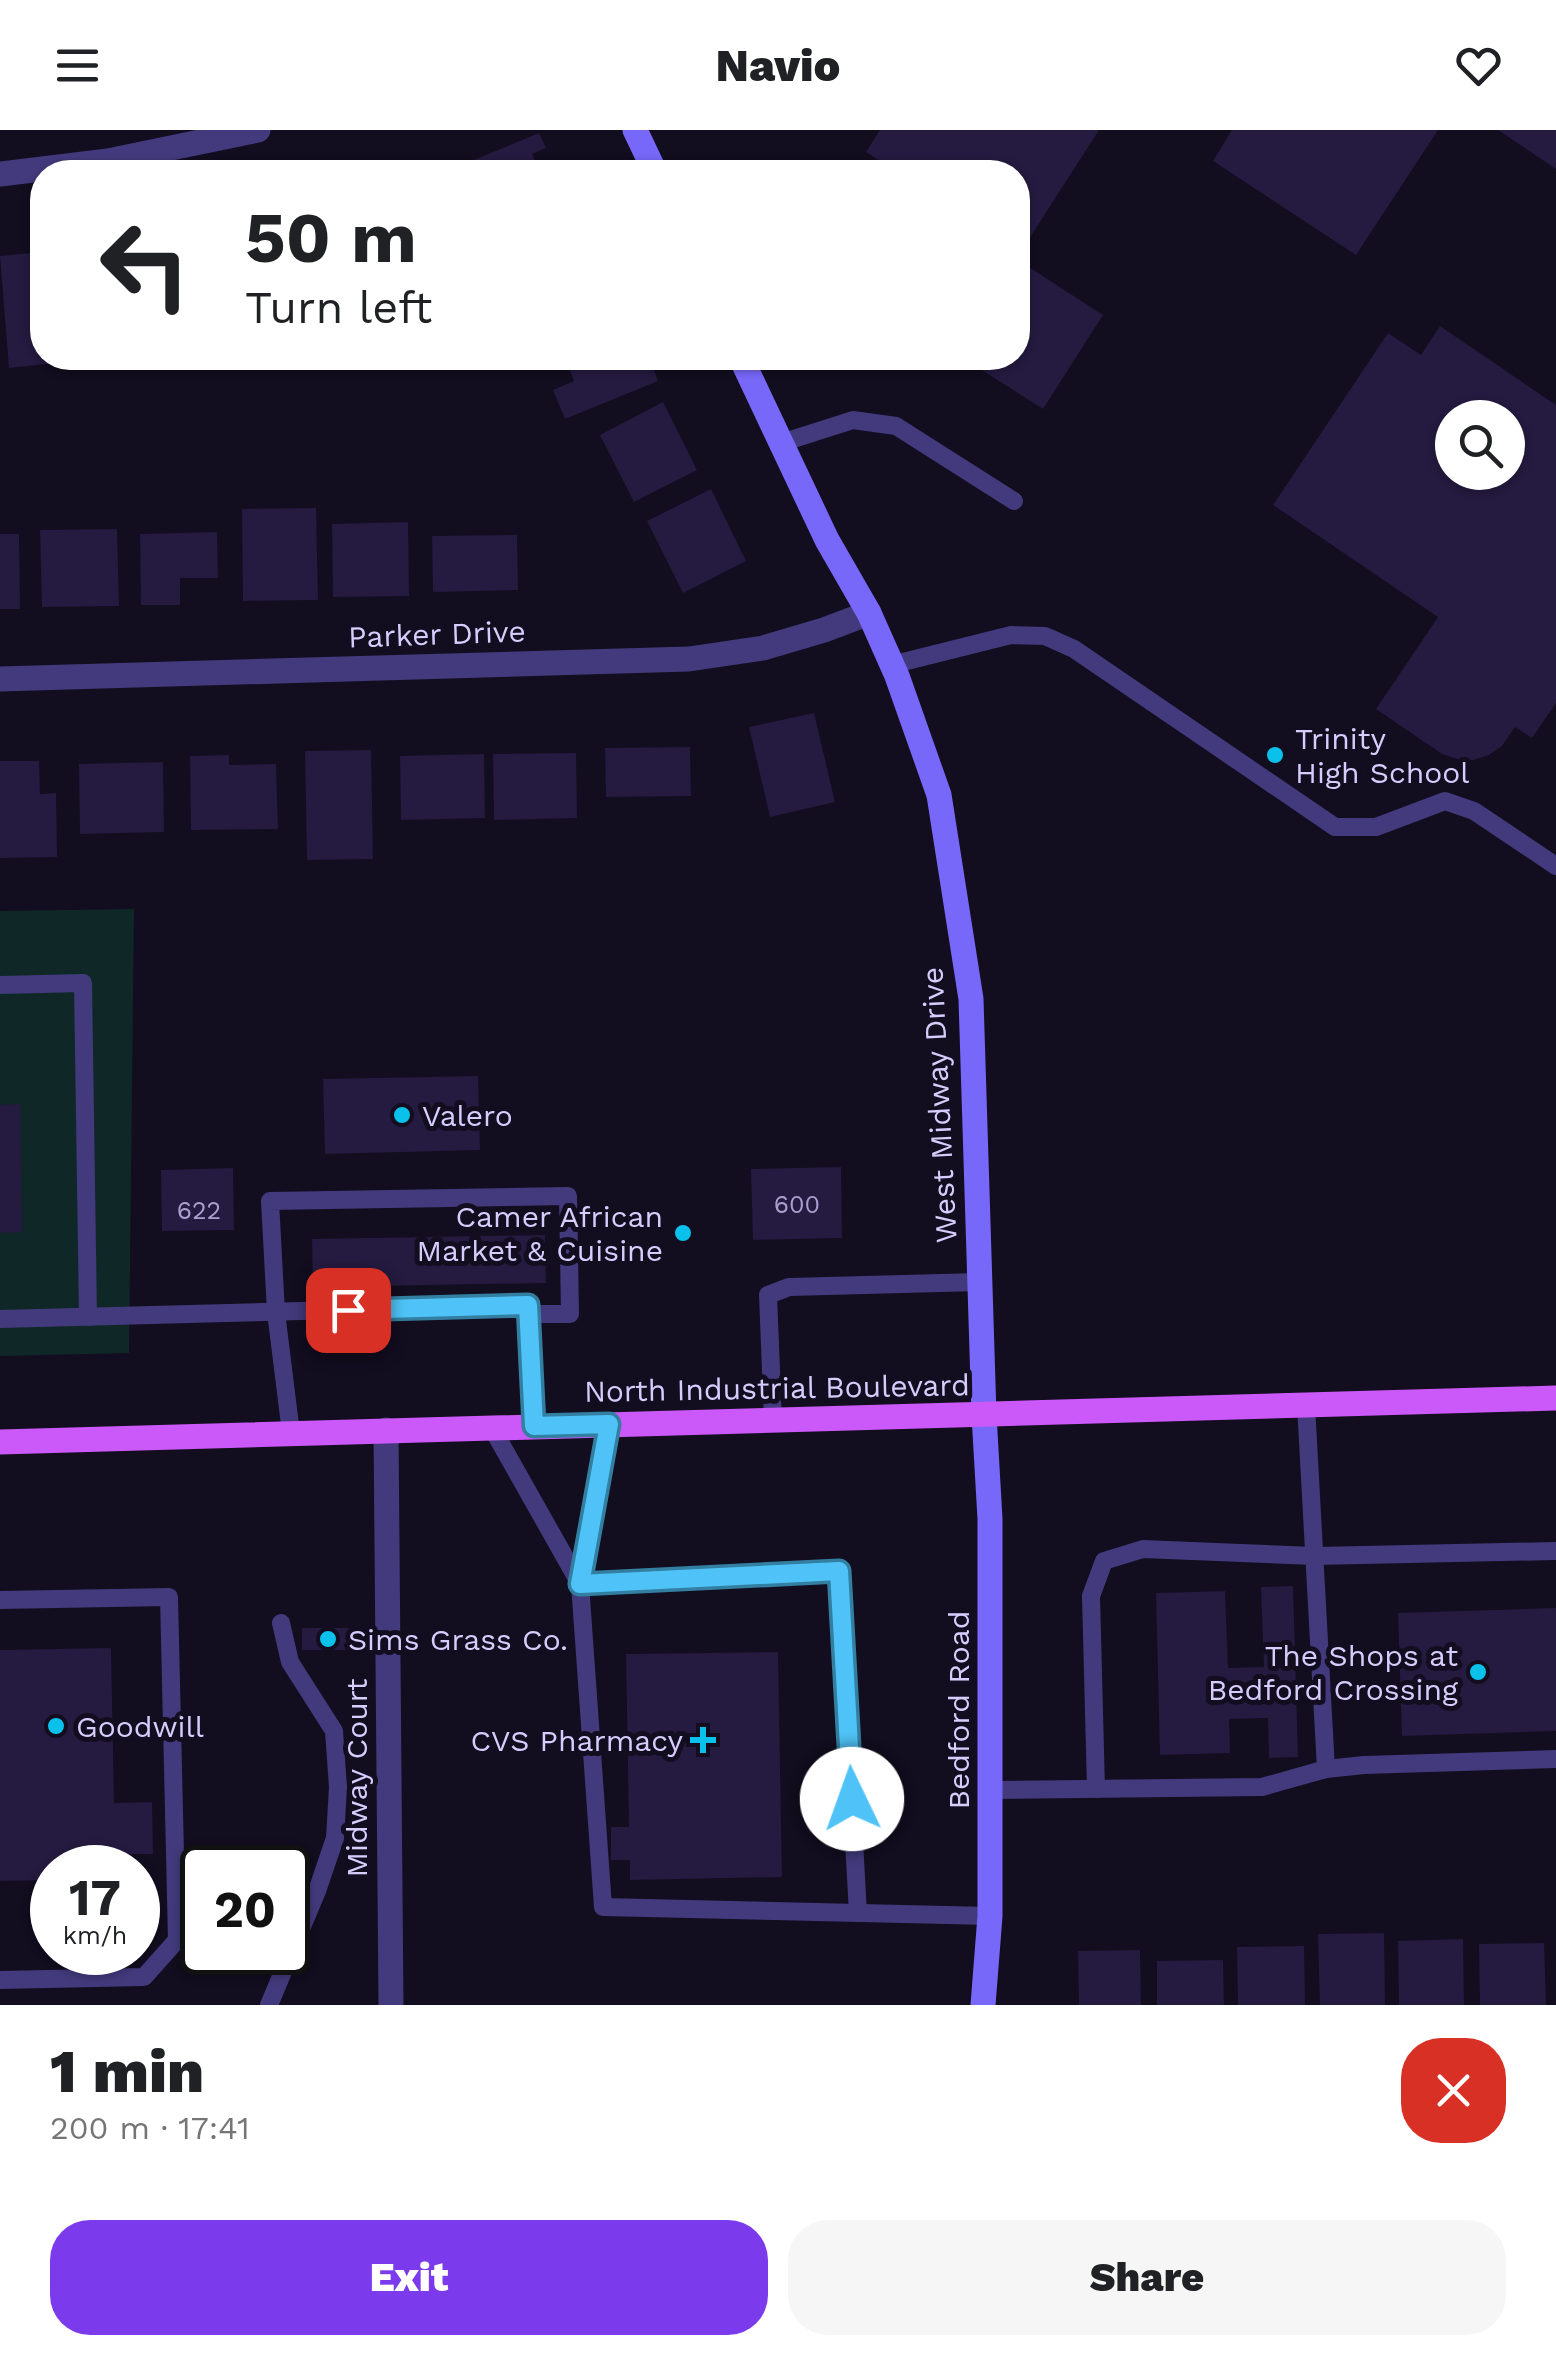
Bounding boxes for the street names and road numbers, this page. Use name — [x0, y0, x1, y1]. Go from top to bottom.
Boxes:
street label: Parker Drive — [348, 613, 526, 655]
street label: West Midway Drive — [914, 966, 964, 1244]
street label: North Industrial Boulevard — [584, 1367, 970, 1409]
street label: Bedford Road — [941, 1610, 976, 1810]
street label: Midway Court — [339, 1678, 374, 1878]

